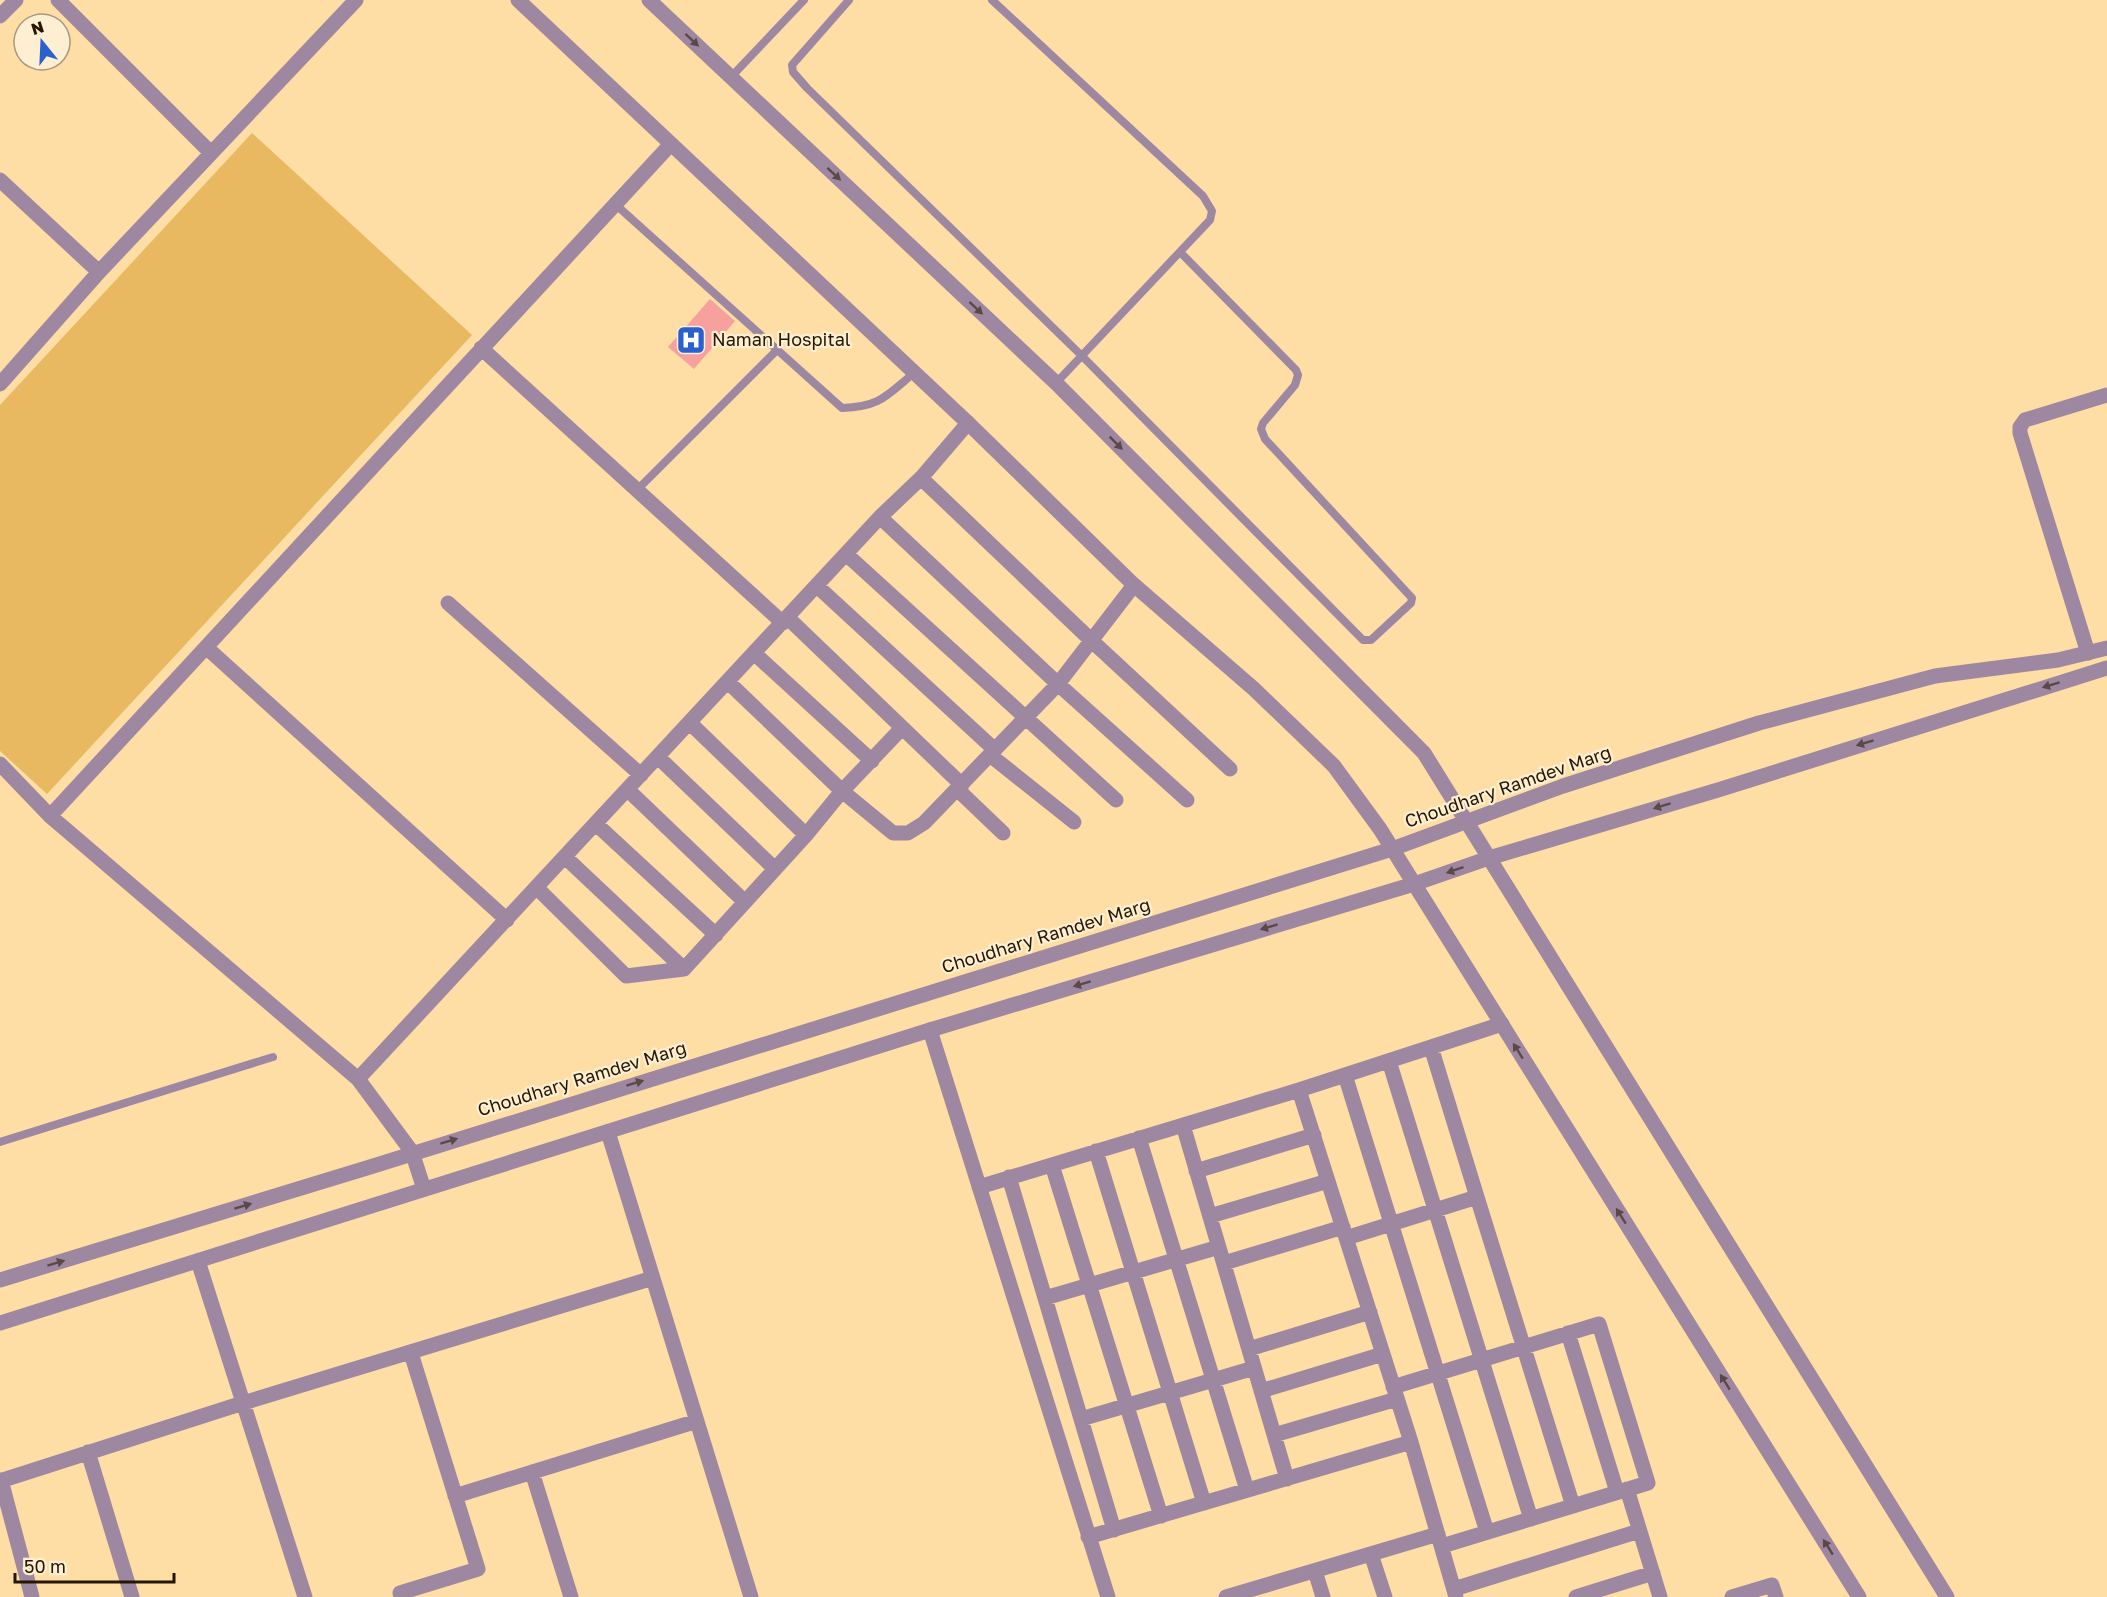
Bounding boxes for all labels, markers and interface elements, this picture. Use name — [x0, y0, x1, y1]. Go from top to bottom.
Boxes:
north arrow — [12, 12, 72, 72]
text: N — [28, 16, 46, 39]
one-way arrow — [684, 33, 699, 46]
one-way arrow — [826, 167, 841, 181]
one-way arrow — [968, 300, 982, 314]
hospital icon: Naman Hospital — [675, 324, 707, 356]
place label: Naman Hospital — [712, 328, 851, 350]
one-way arrow — [1108, 436, 1122, 450]
one-way arrow — [2042, 681, 2060, 690]
one-way arrow — [1856, 739, 1874, 748]
street label: Choudhary Ramdev Marg — [1402, 740, 1614, 832]
one-way arrow — [1653, 802, 1671, 811]
one-way arrow — [1446, 865, 1464, 875]
street label: Choudhary Ramdev Marg — [939, 893, 1153, 977]
one-way arrow — [1260, 923, 1278, 932]
one-way arrow — [1073, 980, 1091, 989]
street label: Choudhary Ramdev Marg — [475, 1036, 689, 1120]
one-way arrow — [1513, 1043, 1524, 1059]
one-way arrow — [626, 1078, 644, 1087]
one-way arrow — [440, 1136, 458, 1145]
one-way arrow — [234, 1201, 252, 1210]
one-way arrow — [1616, 1208, 1627, 1225]
one-way arrow — [47, 1258, 65, 1267]
one-way arrow — [1719, 1374, 1730, 1390]
one-way arrow — [1822, 1539, 1833, 1555]
scale bar — [15, 1546, 174, 1584]
text: 50 m — [24, 1555, 66, 1577]

